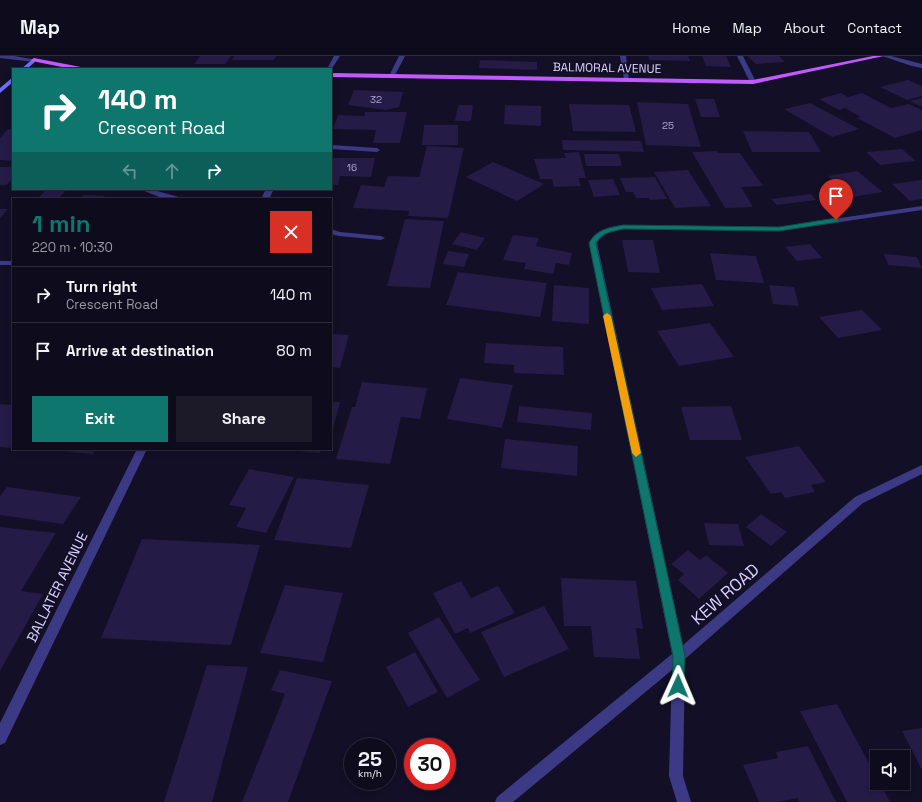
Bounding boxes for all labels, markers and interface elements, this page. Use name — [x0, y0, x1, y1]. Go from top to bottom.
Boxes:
text: Map — [20, 15, 60, 40]
text: Home — [672, 19, 710, 37]
text: Map — [732, 19, 762, 37]
text: About — [784, 19, 825, 37]
text: Contact — [847, 19, 902, 37]
street label: BALMORAL AVENUE — [553, 59, 662, 77]
text: 140 m — [98, 81, 178, 117]
icon: right — [32, 84, 84, 136]
house number: 32 — [370, 93, 382, 106]
text: Crescent Road — [98, 116, 225, 139]
house number: 25 — [662, 119, 674, 132]
icon: left — [119, 160, 141, 182]
icon: ahead — [161, 160, 183, 182]
icon: right — [203, 160, 225, 182]
house number: 16 — [347, 161, 357, 174]
pin — [819, 179, 853, 220]
icon: arrive — [825, 185, 847, 207]
text: 1 min — [32, 208, 91, 239]
button: close — [270, 211, 312, 253]
text: 220 m · 10:30 — [32, 239, 113, 256]
text: Turn right — [66, 277, 137, 296]
icon: right — [32, 284, 54, 306]
text: 140 m — [270, 285, 312, 304]
text: Crescent Road — [66, 296, 158, 313]
icon: arrive — [32, 340, 54, 362]
text: Arrive at destination — [66, 341, 214, 360]
text: 80 m — [276, 341, 312, 360]
button: Exit — [32, 396, 168, 442]
button: Share — [176, 396, 312, 442]
street label: BALLATER AVENUE — [22, 529, 92, 645]
street label: KEW ROAD — [686, 558, 764, 630]
position arrow — [657, 665, 699, 707]
speed limit sign: 30 — [404, 738, 456, 790]
text: 25 — [358, 746, 382, 772]
map controls — [870, 750, 910, 790]
button: sound — [870, 750, 910, 790]
text: km/h — [358, 767, 382, 780]

